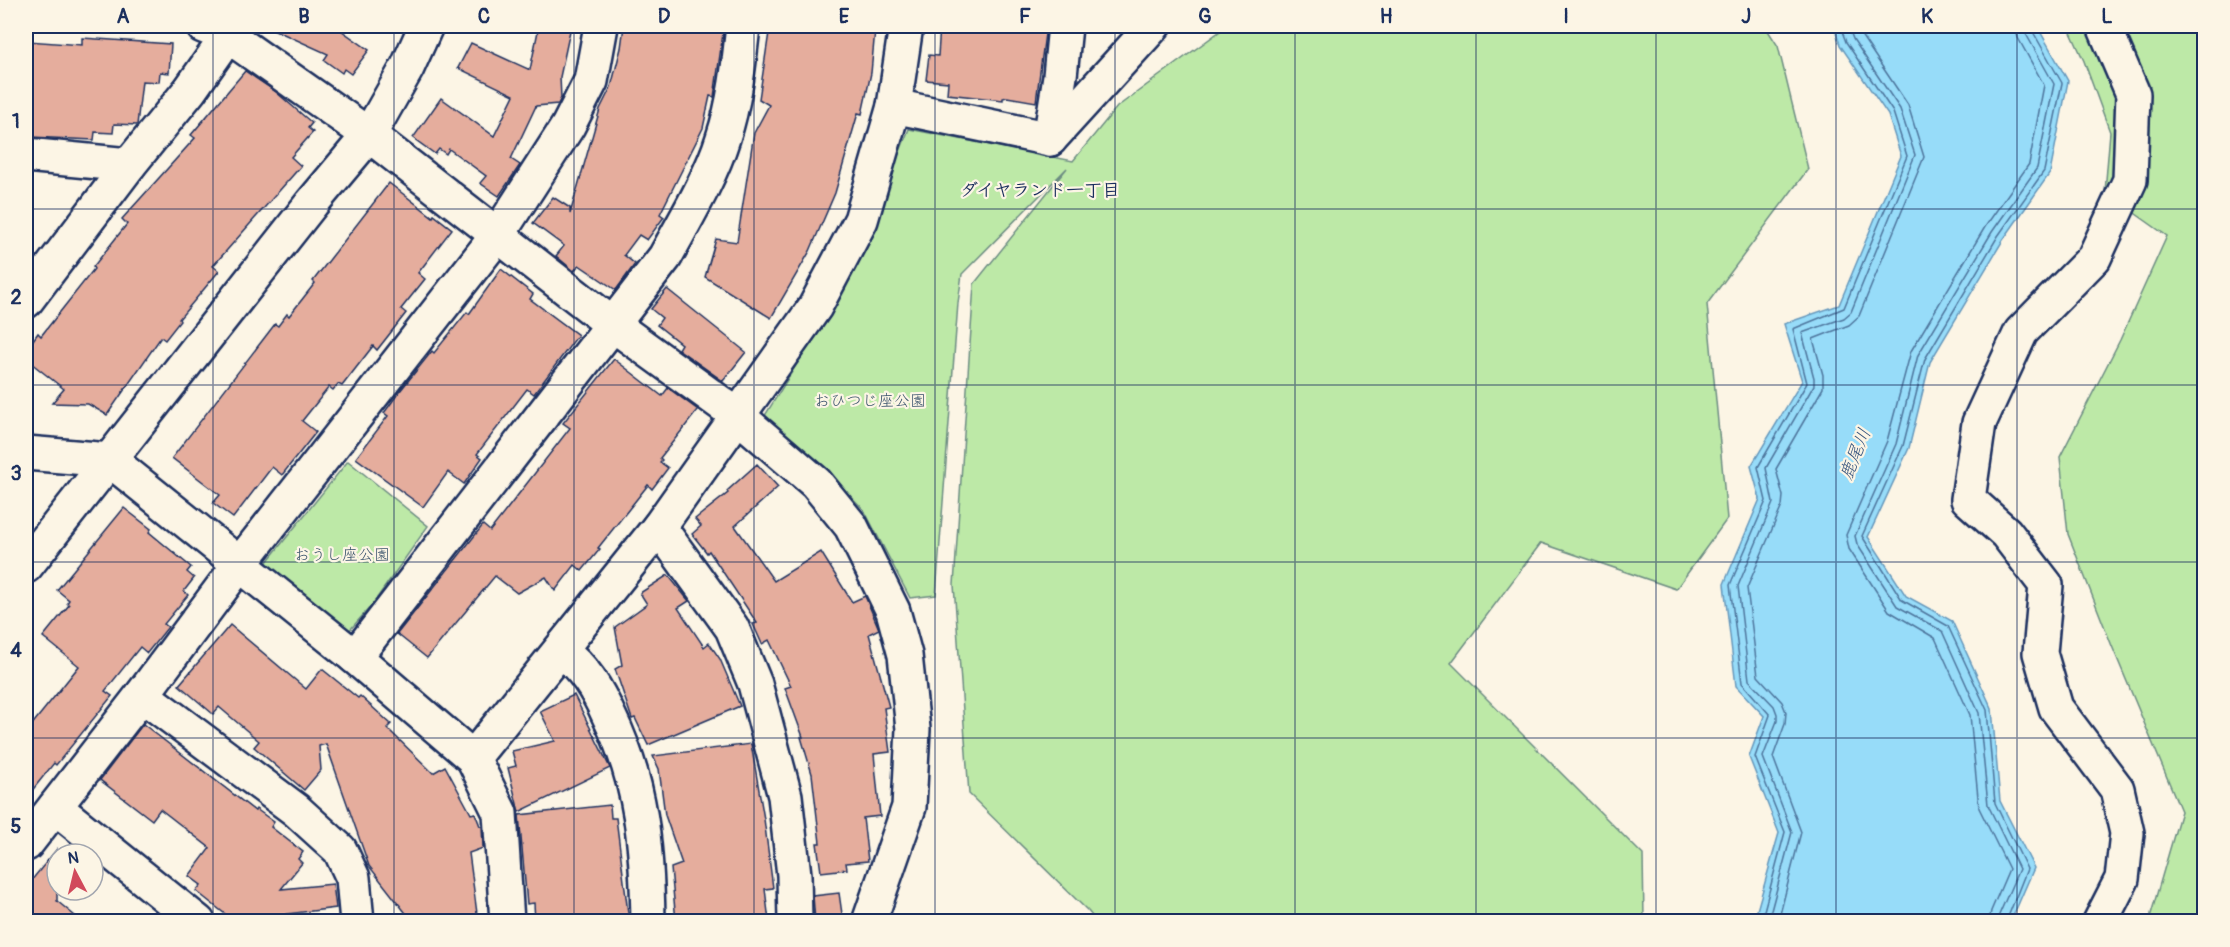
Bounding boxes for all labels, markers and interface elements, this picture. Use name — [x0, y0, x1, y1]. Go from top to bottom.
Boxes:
text: A — [117, 4, 130, 29]
text: B — [298, 4, 310, 29]
text: C — [478, 4, 490, 29]
text: D — [658, 4, 671, 29]
text: E — [839, 4, 850, 29]
text: F — [1019, 4, 1031, 29]
text: G — [1198, 4, 1212, 29]
text: H — [1380, 4, 1393, 29]
text: I — [1563, 4, 1569, 29]
text: J — [1741, 4, 1751, 29]
text: K — [1921, 4, 1933, 29]
text: L — [2101, 4, 2113, 29]
text: 1 — [12, 109, 20, 134]
district label: ダイヤランド一丁目 — [960, 179, 1120, 202]
text: 2 — [10, 285, 22, 310]
park label: おひつじ座公園 — [814, 391, 926, 411]
water label: 鹿尾川 — [1835, 425, 1876, 484]
text: 3 — [10, 461, 22, 486]
park label: おうし座公園 — [294, 545, 390, 565]
text: 4 — [10, 638, 22, 663]
text: 5 — [11, 814, 22, 839]
north arrow — [45, 842, 105, 902]
text: N — [67, 847, 80, 869]

